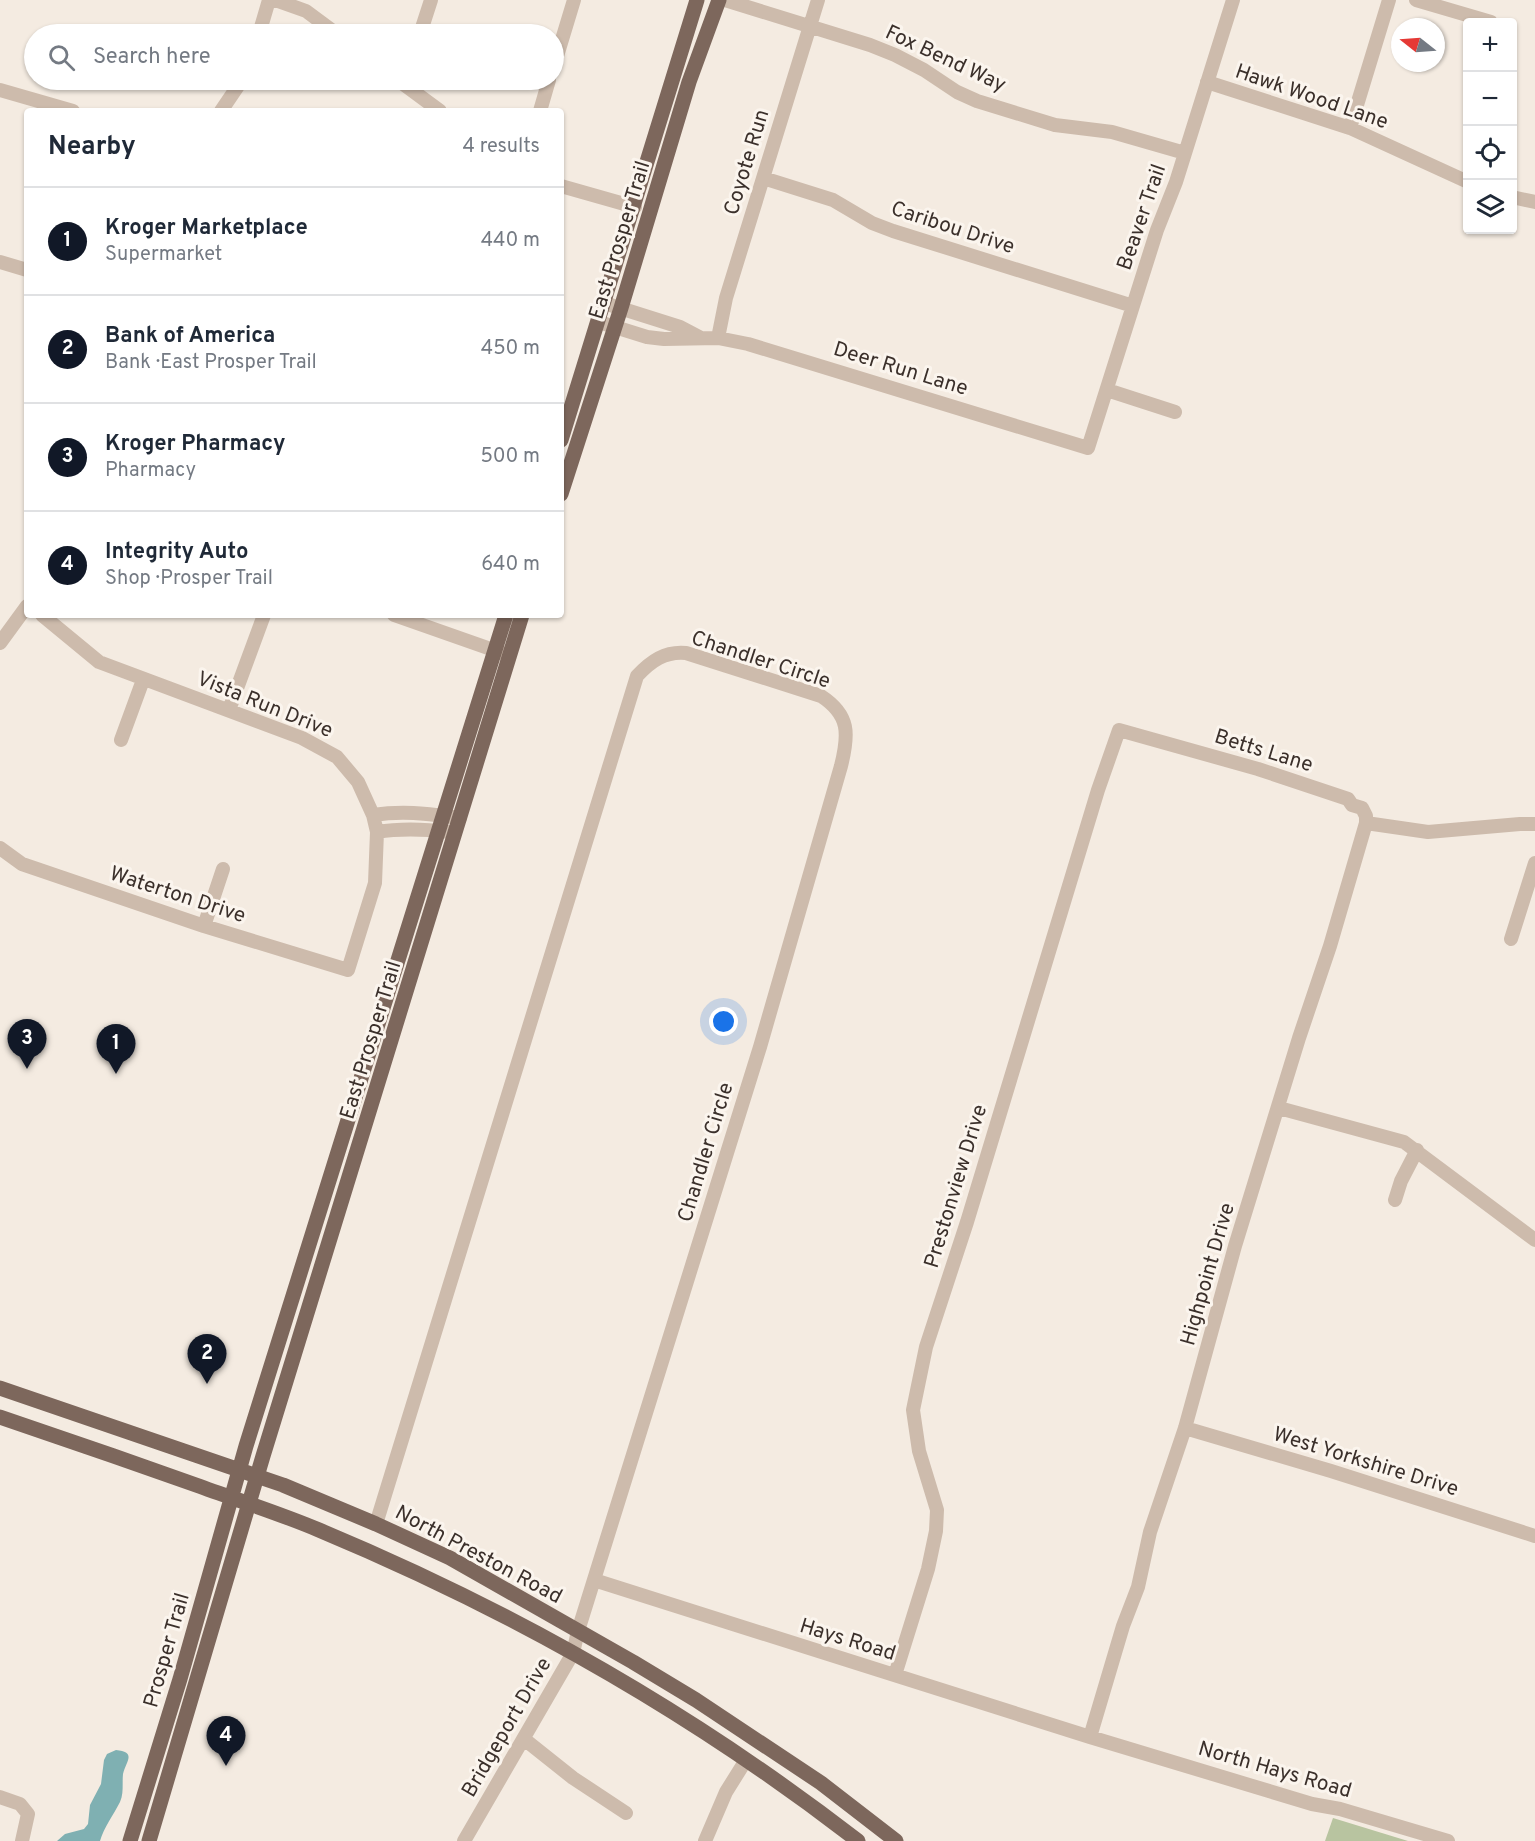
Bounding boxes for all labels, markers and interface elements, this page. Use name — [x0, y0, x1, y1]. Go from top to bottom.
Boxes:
north arrow — [1391, 18, 1445, 72]
map controls — [1463, 18, 1517, 234]
button: + — [1463, 18, 1517, 72]
street label: Fox Bend Way — [881, 20, 1010, 99]
search box — [24, 24, 564, 90]
icon: search — [45, 41, 78, 74]
text: Search here — [93, 44, 211, 71]
street label: Hawk Wood Lane — [1231, 59, 1392, 136]
button: − — [1463, 72, 1517, 126]
street label: Coyote Run — [719, 106, 776, 219]
button: locate — [1463, 126, 1517, 180]
text: Nearby — [48, 131, 136, 164]
text: 4 results — [463, 134, 540, 160]
street label: East Prosper Trail — [584, 158, 657, 323]
street label: Beaver Trail — [1112, 161, 1173, 274]
button: layers — [1463, 180, 1517, 234]
street label: Caribou Drive — [887, 196, 1018, 261]
text: Kroger Marketplace — [105, 215, 308, 242]
text: 1 — [64, 228, 72, 254]
text: 440 m — [481, 228, 540, 254]
text: Supermarket — [105, 242, 222, 268]
text: Bank of America — [105, 323, 275, 350]
text: 2 — [61, 336, 74, 362]
text: 450 m — [481, 336, 540, 362]
street label: Deer Run Lane — [830, 336, 971, 403]
text: Bank · East Prosper Trail — [105, 350, 317, 376]
text: Kroger Pharmacy — [105, 431, 286, 458]
text: 3 — [62, 444, 74, 470]
text: 500 m — [480, 444, 540, 470]
text: Pharmacy — [105, 458, 196, 484]
text: Integrity Auto — [105, 539, 249, 566]
text: 4 — [61, 552, 74, 578]
text: 640 m — [481, 552, 540, 578]
text: Shop · Prosper Trail — [105, 566, 273, 592]
street label: Chandler Circle — [688, 625, 834, 696]
street label: Vista Run Drive — [192, 666, 336, 745]
street label: Betts Lane — [1211, 724, 1316, 779]
street label: Waterton Drive — [106, 861, 249, 930]
street label: East Prosper Trail — [335, 958, 408, 1123]
your location — [709, 1007, 738, 1036]
pin: 3 — [8, 1020, 46, 1069]
pin: 1 — [96, 1024, 136, 1074]
street label: Chandler Circle — [672, 1079, 741, 1226]
street label: Prestonview Drive — [919, 1101, 994, 1271]
street label: Highpoint Drive — [1175, 1200, 1242, 1349]
pin: 2 — [188, 1334, 226, 1384]
street label: West Yorkshire Drive — [1270, 1421, 1462, 1503]
street label: North Preston Road — [390, 1500, 567, 1611]
street label: Prosper Trail — [138, 1590, 197, 1711]
street label: Hays Road — [796, 1613, 899, 1668]
street label: Bridgeport Drive — [456, 1653, 558, 1803]
pin: 4 — [206, 1716, 246, 1766]
street label: North Hays Road — [1195, 1736, 1354, 1805]

